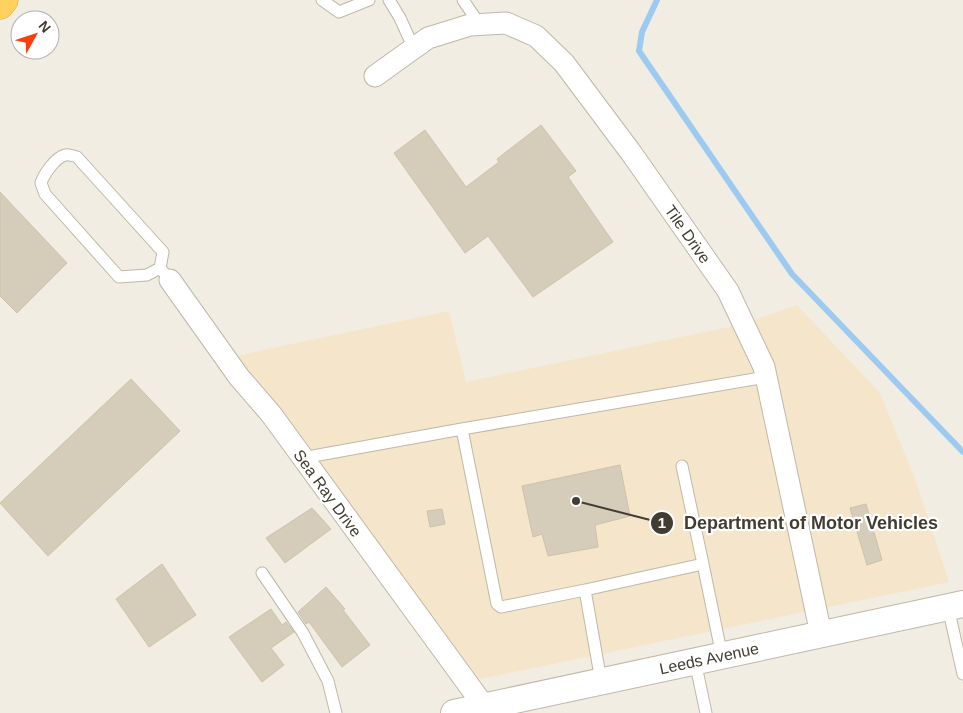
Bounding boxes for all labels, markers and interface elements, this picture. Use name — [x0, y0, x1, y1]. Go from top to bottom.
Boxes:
north arrow — [10, 10, 60, 60]
text: N — [36, 18, 54, 36]
street label: Tile Drive — [661, 202, 714, 267]
street label: Sea Ray Drive — [290, 447, 365, 540]
callout: Department of Motor Vehicles — [649, 507, 948, 540]
text: Department of Motor Vehicles — [684, 513, 938, 533]
text: 1 — [658, 514, 666, 531]
street label: Leeds Avenue — [658, 640, 760, 677]

